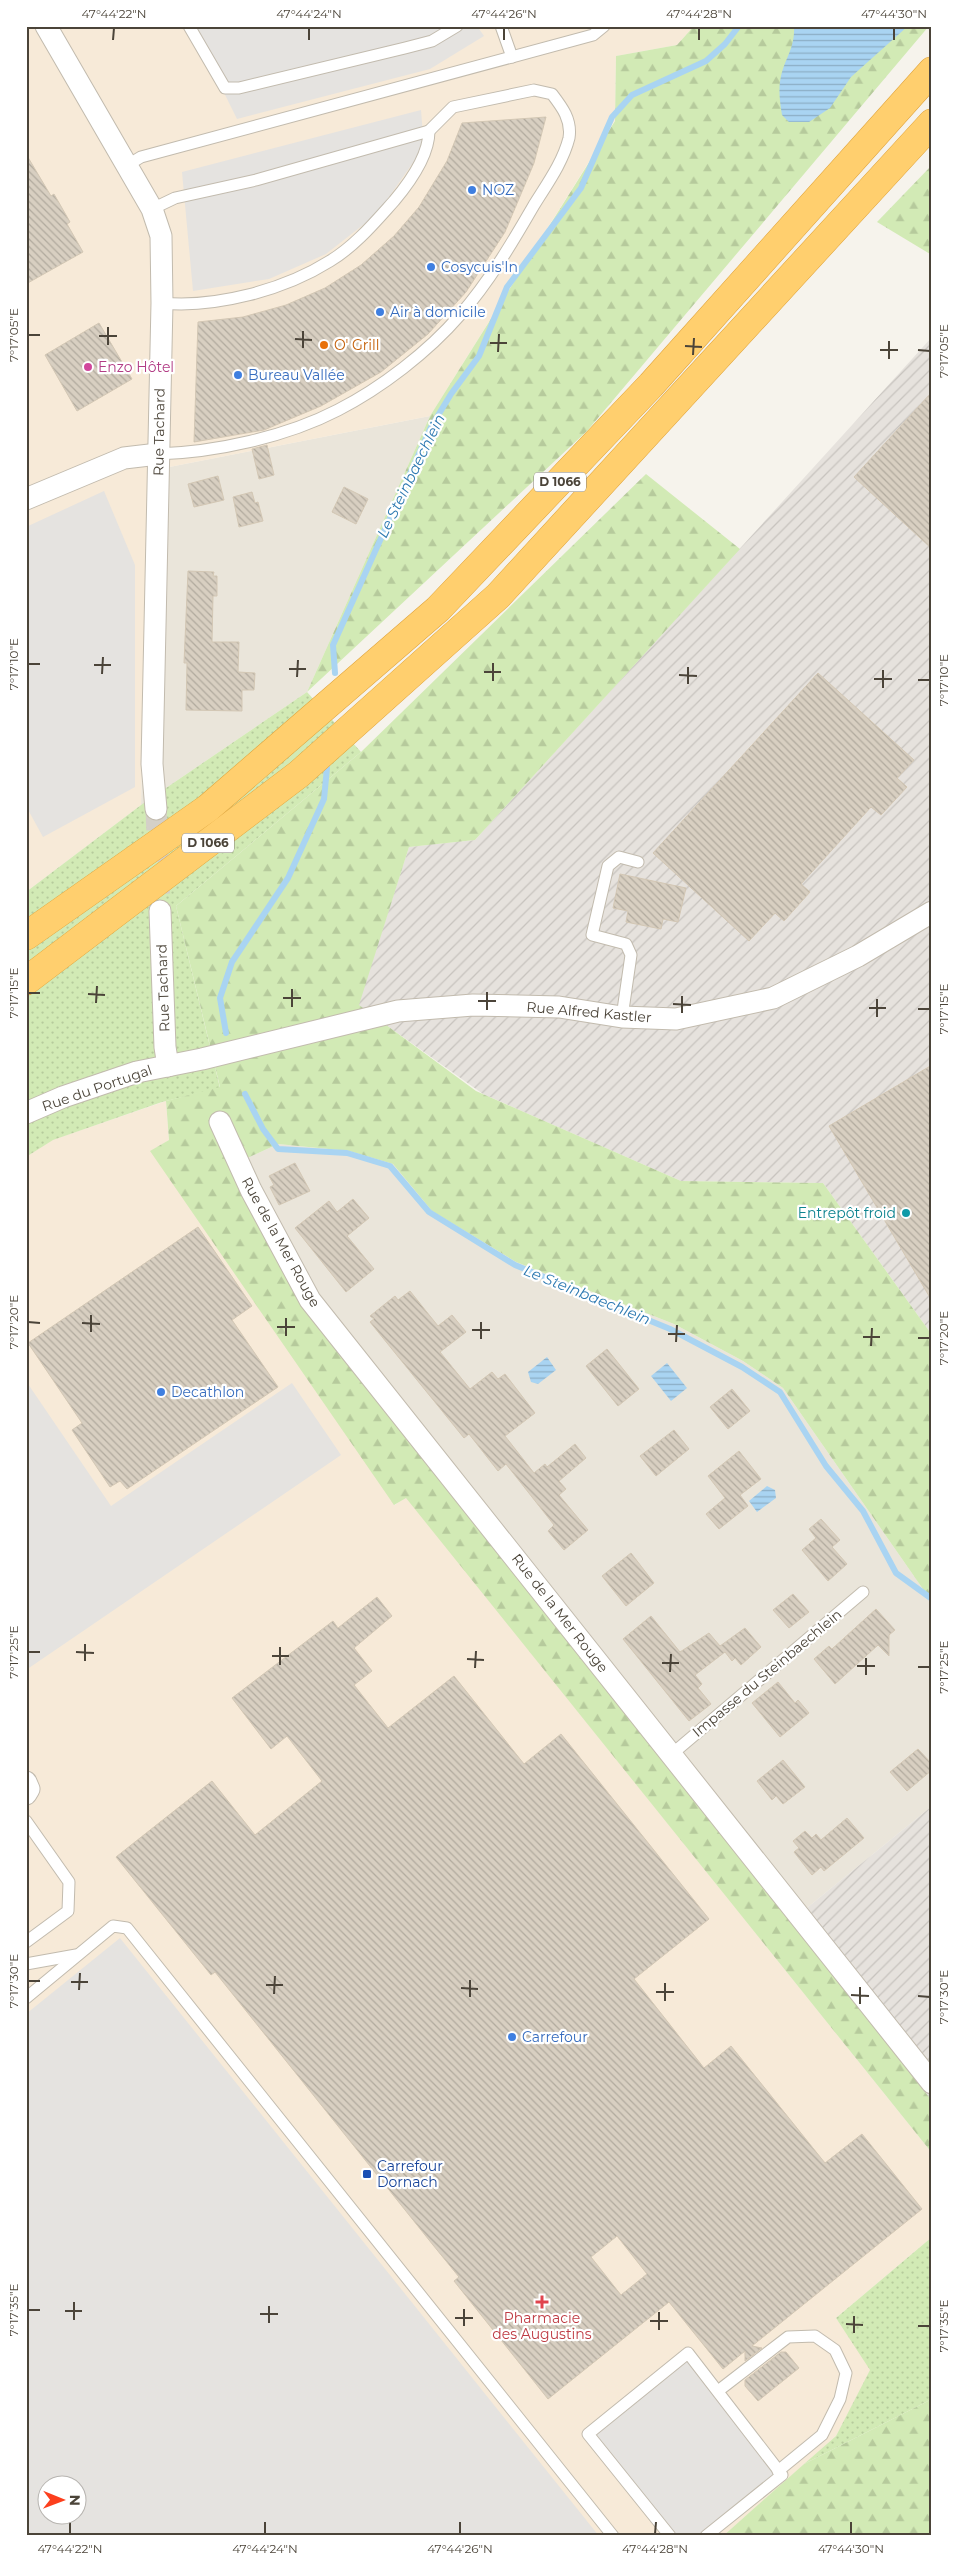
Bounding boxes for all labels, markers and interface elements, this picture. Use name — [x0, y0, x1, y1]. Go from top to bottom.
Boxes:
text: 47°44'22"N — [81, 6, 147, 21]
text: 47°44'24"N — [276, 6, 342, 21]
text: 47°44'26"N — [471, 6, 537, 21]
text: 47°44'28"N — [666, 6, 732, 21]
text: 47°44'30"N — [861, 6, 927, 21]
place label: NOZ — [482, 181, 514, 199]
marker: NOZ — [466, 184, 478, 196]
place label: Cosycuis'In — [441, 258, 518, 276]
marker: Cosycuis'In — [425, 261, 437, 273]
place label: Air à domicile — [390, 303, 486, 321]
marker: Air à domicile — [374, 306, 386, 318]
text: 7°17'05"E — [6, 308, 21, 362]
text: 7°17'05"E — [936, 324, 951, 378]
place label: O' Grill — [334, 336, 380, 354]
marker: O' Grill — [318, 339, 330, 351]
place label: Enzo Hôtel — [98, 358, 174, 376]
marker: Enzo Hôtel — [82, 361, 94, 373]
place label: Bureau Vallée — [248, 366, 345, 384]
marker: Bureau Vallée — [232, 369, 244, 381]
street label: Rue Tachard — [149, 388, 169, 476]
water label: Le Steinbaechlein — [372, 411, 449, 541]
road number: D 1066 — [534, 472, 586, 492]
text: 7°17'10"E — [6, 638, 21, 690]
text: 7°17'10"E — [936, 654, 951, 706]
road number: D 1066 — [182, 834, 234, 852]
street label: Rue Tachard — [152, 944, 174, 1032]
text: 7°17'15"E — [6, 967, 21, 1019]
text: 7°17'15"E — [936, 983, 951, 1035]
street label: Rue Alfred Kastler — [526, 998, 653, 1026]
street label: Rue du Portugal — [40, 1061, 154, 1115]
street label: Rue de la Mer Rouge — [238, 1174, 324, 1310]
place label: Entrepôt froid — [798, 1204, 896, 1222]
marker: Entrepôt froid — [900, 1207, 912, 1219]
water label: Le Steinbaechlein — [521, 1260, 653, 1329]
text: 7°17'20"E — [6, 1295, 21, 1349]
text: 7°17'20"E — [936, 1311, 951, 1365]
place label: Decathlon — [171, 1383, 244, 1401]
marker: Decathlon — [155, 1386, 167, 1398]
street label: Rue de la Mer Rouge — [508, 1550, 612, 1676]
street label: Impasse du Steinbaechlein — [689, 1605, 845, 1741]
text: 7°17'25"E — [6, 1625, 21, 1679]
text: 7°17'25"E — [936, 1640, 951, 1694]
text: 7°17'30"E — [6, 1954, 21, 2008]
text: 7°17'30"E — [936, 1970, 951, 2024]
place label: Carrefour — [522, 2028, 588, 2046]
marker: Carrefour — [506, 2031, 518, 2043]
place label: Carrefour Dornach — [377, 2157, 443, 2191]
marker: Carrefour Dornach — [361, 2168, 373, 2180]
text: 7°17'35"E — [6, 2284, 21, 2337]
marker: Pharmacie des Augustins — [536, 2296, 548, 2308]
text: 7°17'35"E — [936, 2300, 951, 2353]
place label: Pharmacie des Augustins — [492, 2309, 592, 2343]
north arrow — [38, 2474, 88, 2524]
text: N — [66, 2494, 84, 2506]
text: 47°44'22"N — [37, 2541, 103, 2556]
text: 47°44'24"N — [232, 2541, 298, 2556]
text: 47°44'26"N — [427, 2541, 493, 2556]
text: 47°44'28"N — [622, 2541, 688, 2556]
text: 47°44'30"N — [818, 2541, 884, 2556]

